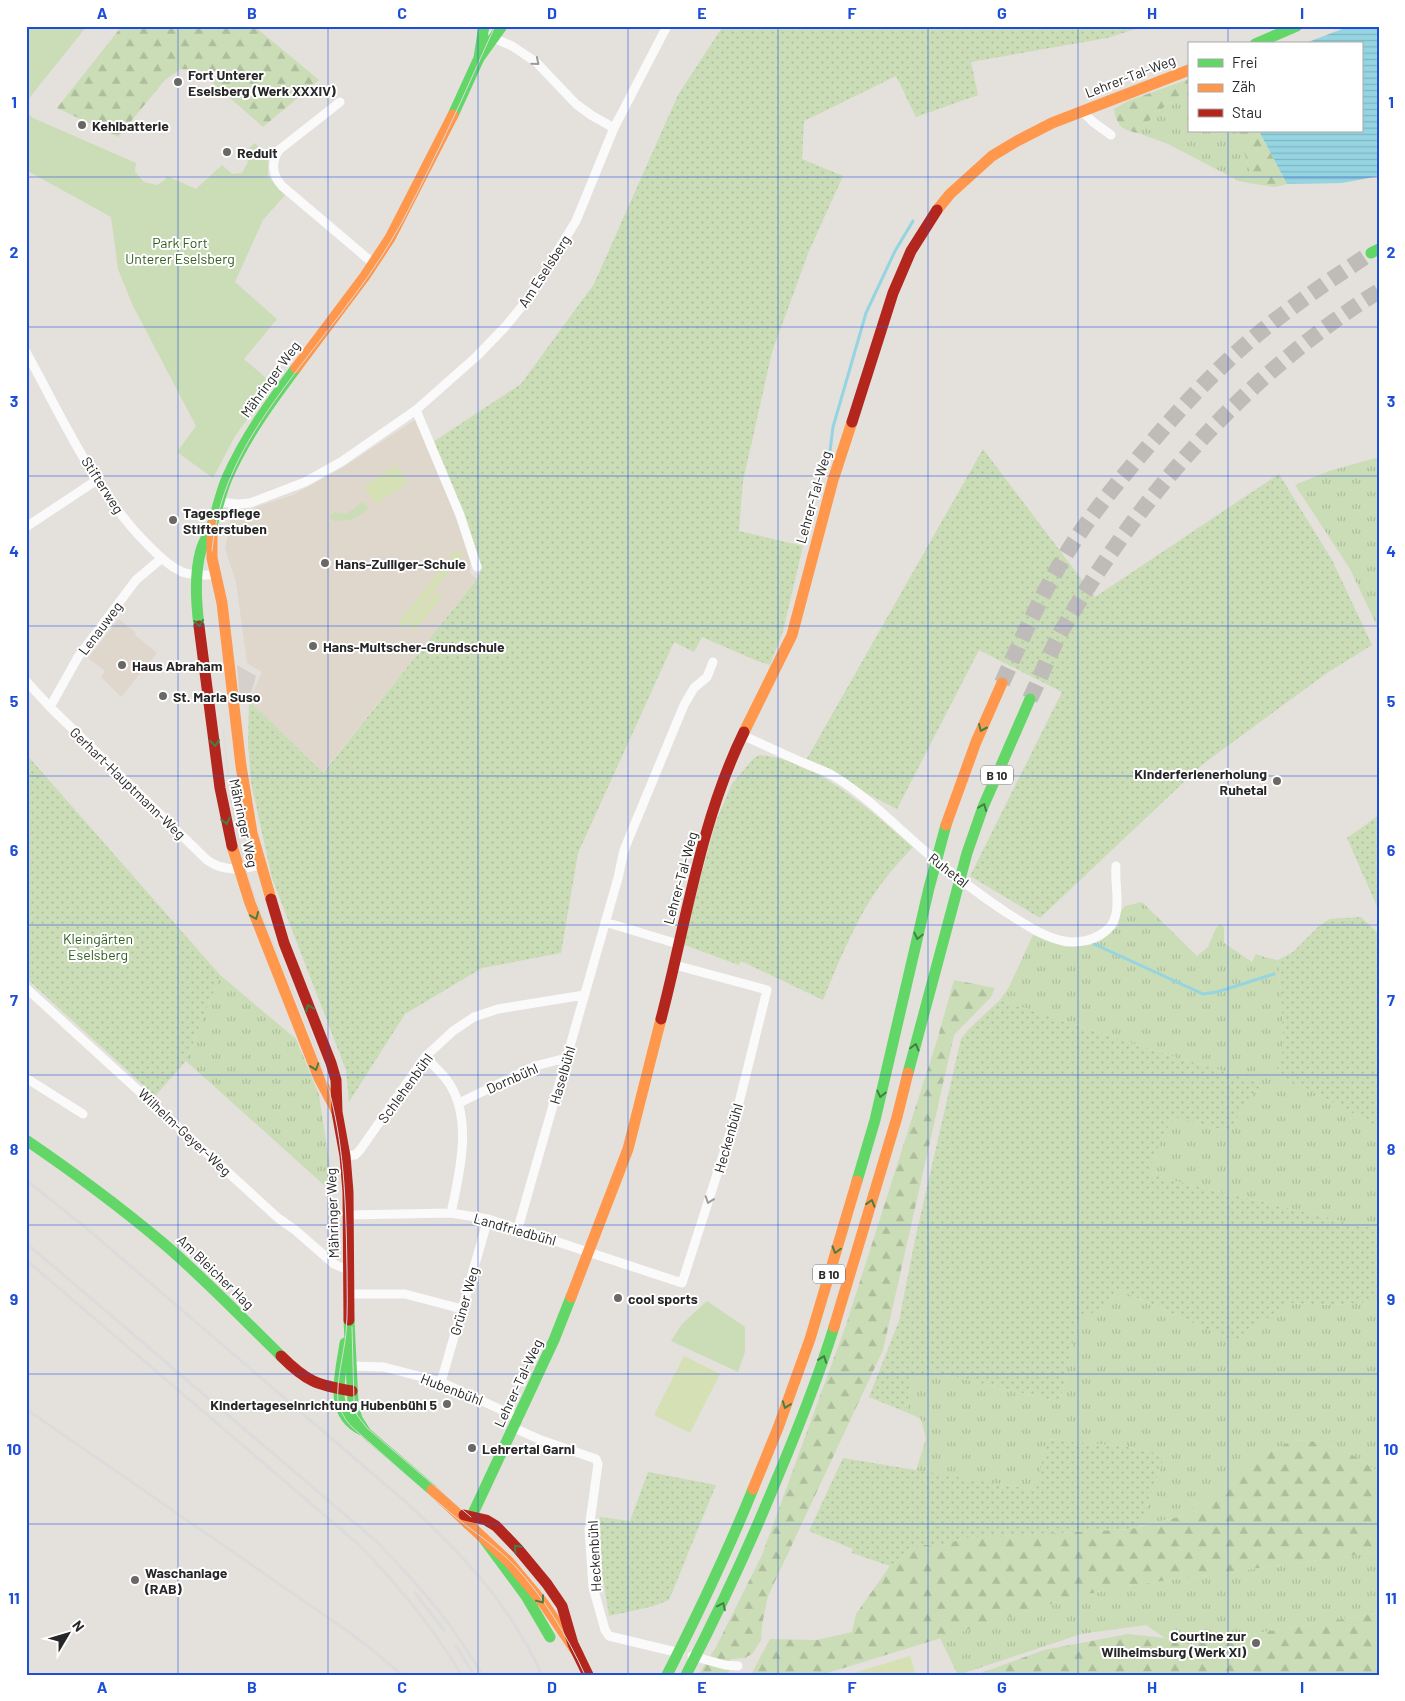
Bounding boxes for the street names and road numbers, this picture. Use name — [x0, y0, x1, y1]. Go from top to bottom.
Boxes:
street label: Lehrer-Tal-Weg — [1082, 51, 1178, 101]
street label: Am Eselsberg — [514, 232, 574, 310]
street label: Mähringer Weg — [237, 337, 303, 421]
street label: Lehrer-Tal-Weg — [792, 449, 834, 545]
street label: Stifterweg — [78, 453, 128, 517]
street label: Lenauweg — [74, 598, 126, 658]
street label: Gerhart-Hauptmann-Weg — [67, 723, 189, 843]
road number: B 10 — [981, 766, 1013, 784]
street label: Mähringer Weg — [226, 777, 262, 869]
street label: Lehrer-Tal-Weg — [659, 830, 701, 926]
street label: Ruhetal — [926, 849, 972, 891]
street label: Haselbühl — [546, 1044, 578, 1106]
street label: Schlehenbühl — [374, 1050, 436, 1126]
street label: Dornbühl — [483, 1059, 541, 1097]
street label: Wilhelm-Geyer-Weg — [135, 1085, 235, 1179]
street label: Heckenbühl — [710, 1101, 746, 1175]
street label: Mähringer Weg — [322, 1168, 342, 1258]
street label: Landfriedbühl — [472, 1209, 558, 1249]
street label: Am Bleicher Hag — [174, 1231, 258, 1313]
road number: B 10 — [813, 1264, 845, 1284]
street label: Grüner Weg — [446, 1265, 482, 1337]
street label: Lehrer-Tal-Weg — [490, 1336, 546, 1430]
street label: Hubenbühl — [419, 1369, 485, 1409]
street label: Heckenbühl — [584, 1520, 604, 1592]

